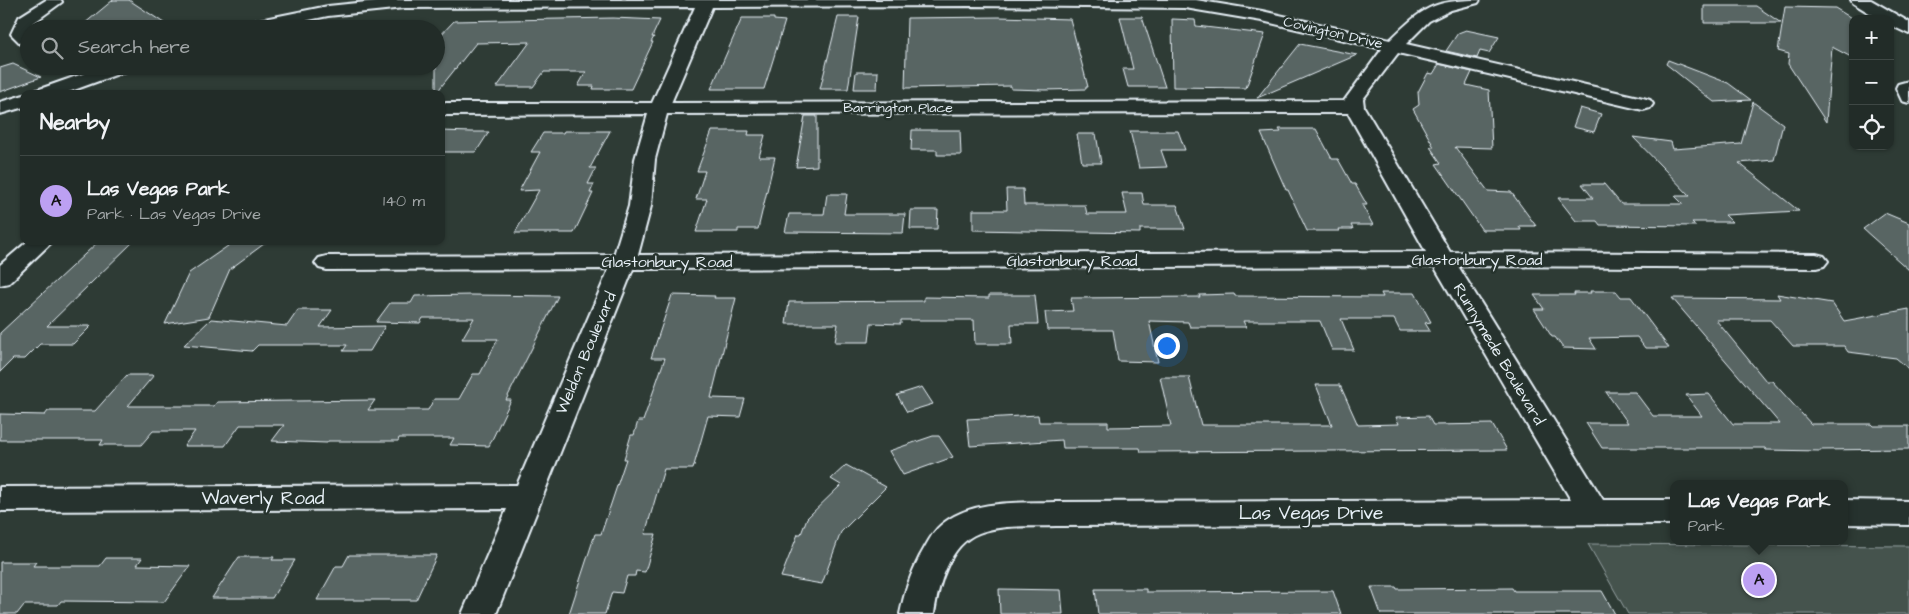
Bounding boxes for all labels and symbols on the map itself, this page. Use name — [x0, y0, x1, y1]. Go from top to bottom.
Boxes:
street label: Covington Drive — [1281, 12, 1385, 54]
street label: Barrington Place — [843, 98, 953, 118]
street label: Glastonbury Road — [1411, 249, 1543, 272]
street label: Glastonbury Road — [1006, 250, 1138, 273]
street label: Glastonbury Road — [601, 251, 733, 274]
street label: Runnymede Boulevard — [1447, 279, 1550, 430]
street label: Weldon Boulevard — [550, 288, 622, 418]
your location — [1154, 333, 1180, 359]
street label: Waverly Road — [202, 485, 325, 513]
street label: Las Vegas Drive — [1239, 500, 1383, 528]
pin: A — [1743, 561, 1775, 599]

